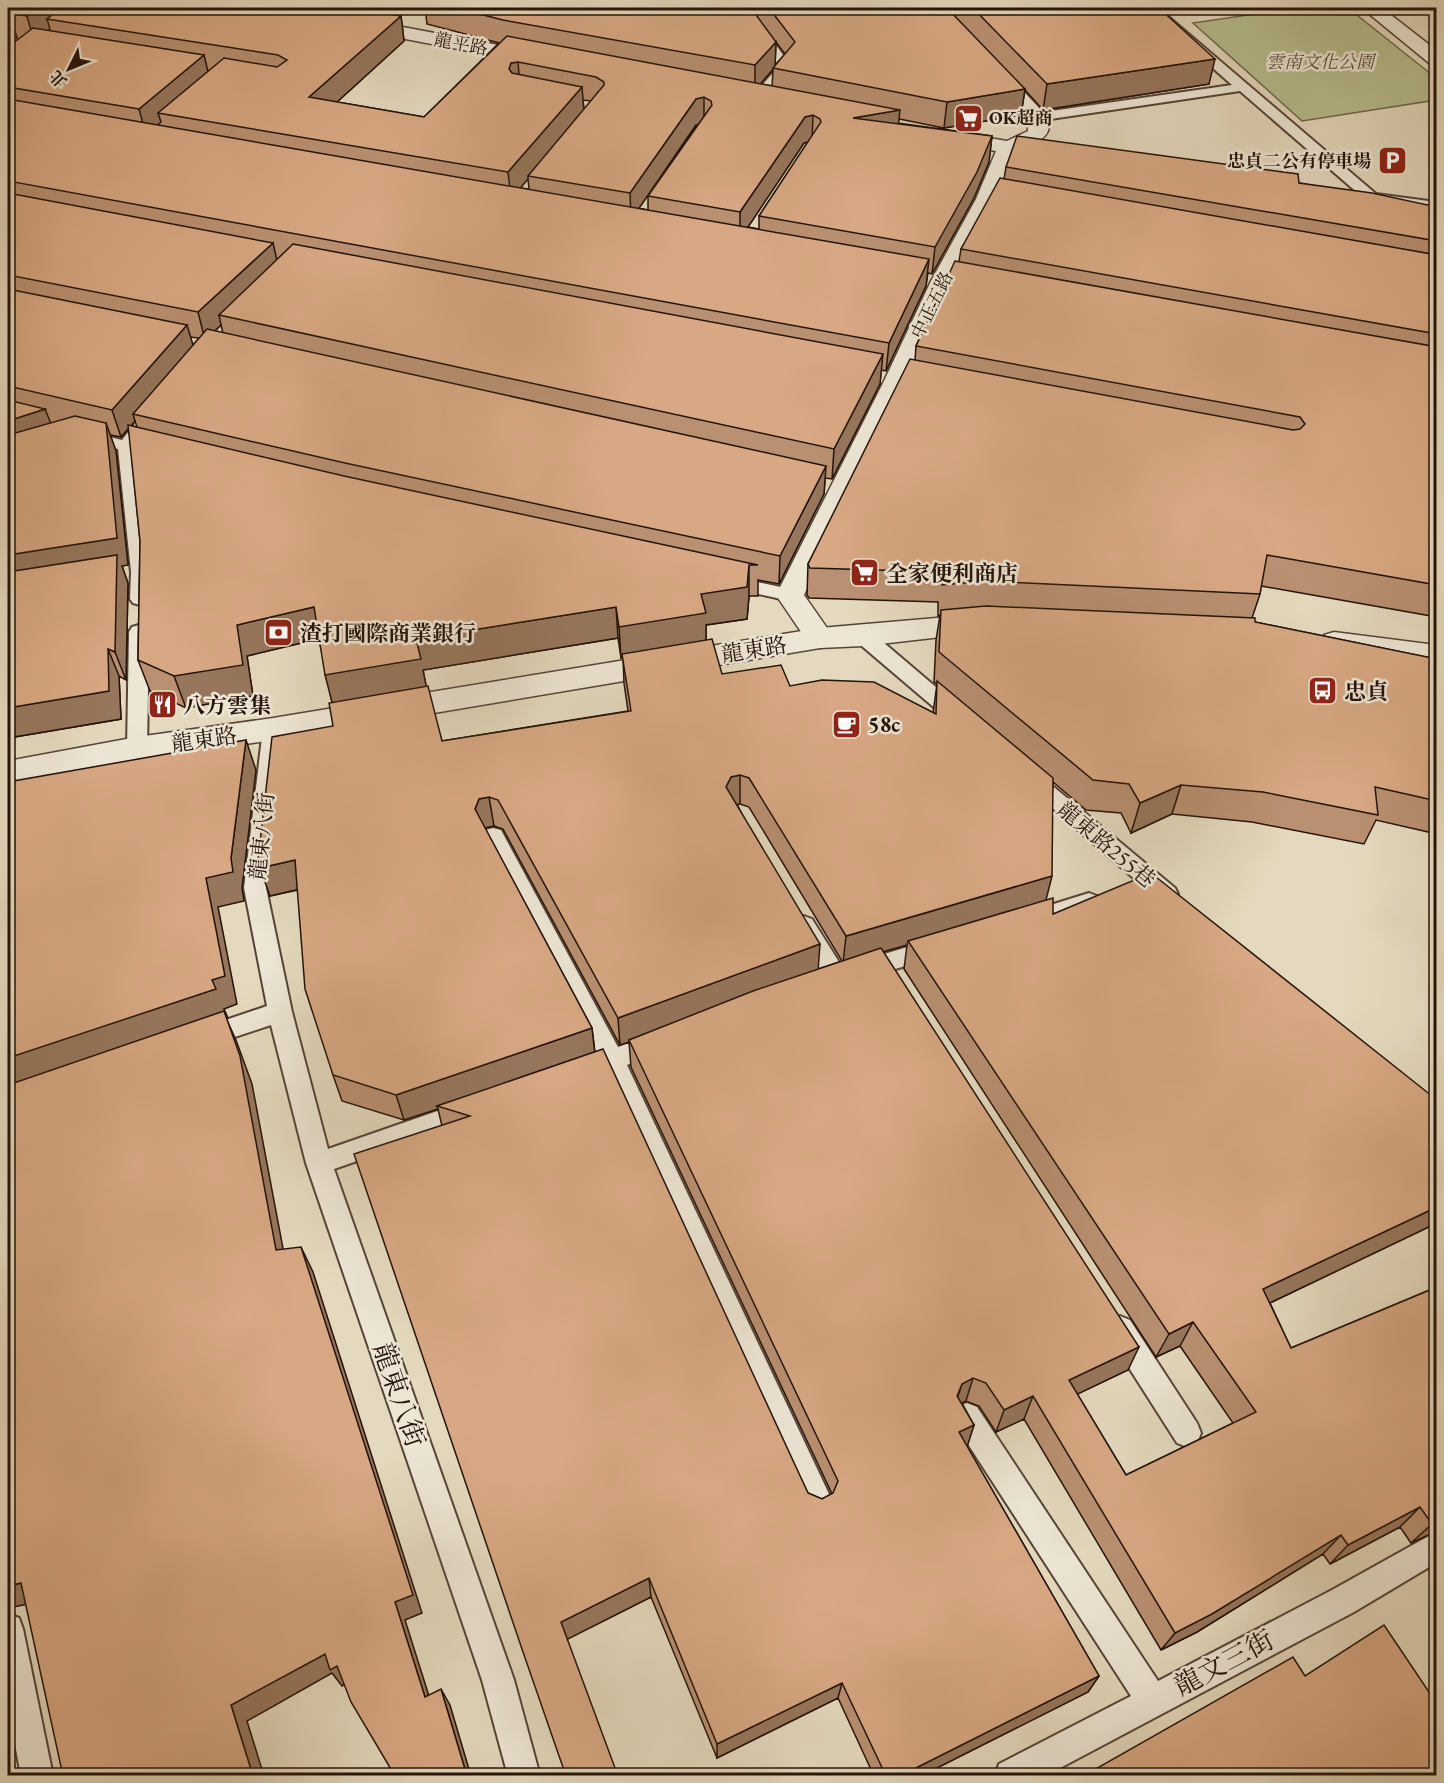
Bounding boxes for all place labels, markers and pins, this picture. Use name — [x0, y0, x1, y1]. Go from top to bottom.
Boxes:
supermarket icon: OK超商 — [952, 102, 984, 134]
place label: OK超商 — [989, 106, 1052, 129]
parking icon: 忠貞二公有停車場 — [1376, 145, 1408, 177]
place label: 忠貞二公有停車場 — [1227, 149, 1371, 172]
supermarket icon: 全家便利商店 — [849, 557, 881, 589]
place label: 全家便利商店 — [886, 559, 1018, 588]
bank icon: 渣打國際商業銀行 — [263, 617, 295, 649]
place label: 渣打國際商業銀行 — [300, 619, 476, 648]
bus stop icon: 忠貞 — [1307, 675, 1339, 707]
place label: 忠貞 — [1344, 677, 1388, 706]
restaurant icon: 八方雲集 — [146, 689, 178, 721]
place label: 八方雲集 — [183, 691, 271, 720]
cafe icon: 58c — [831, 708, 863, 740]
place label: 58c — [868, 710, 900, 739]

